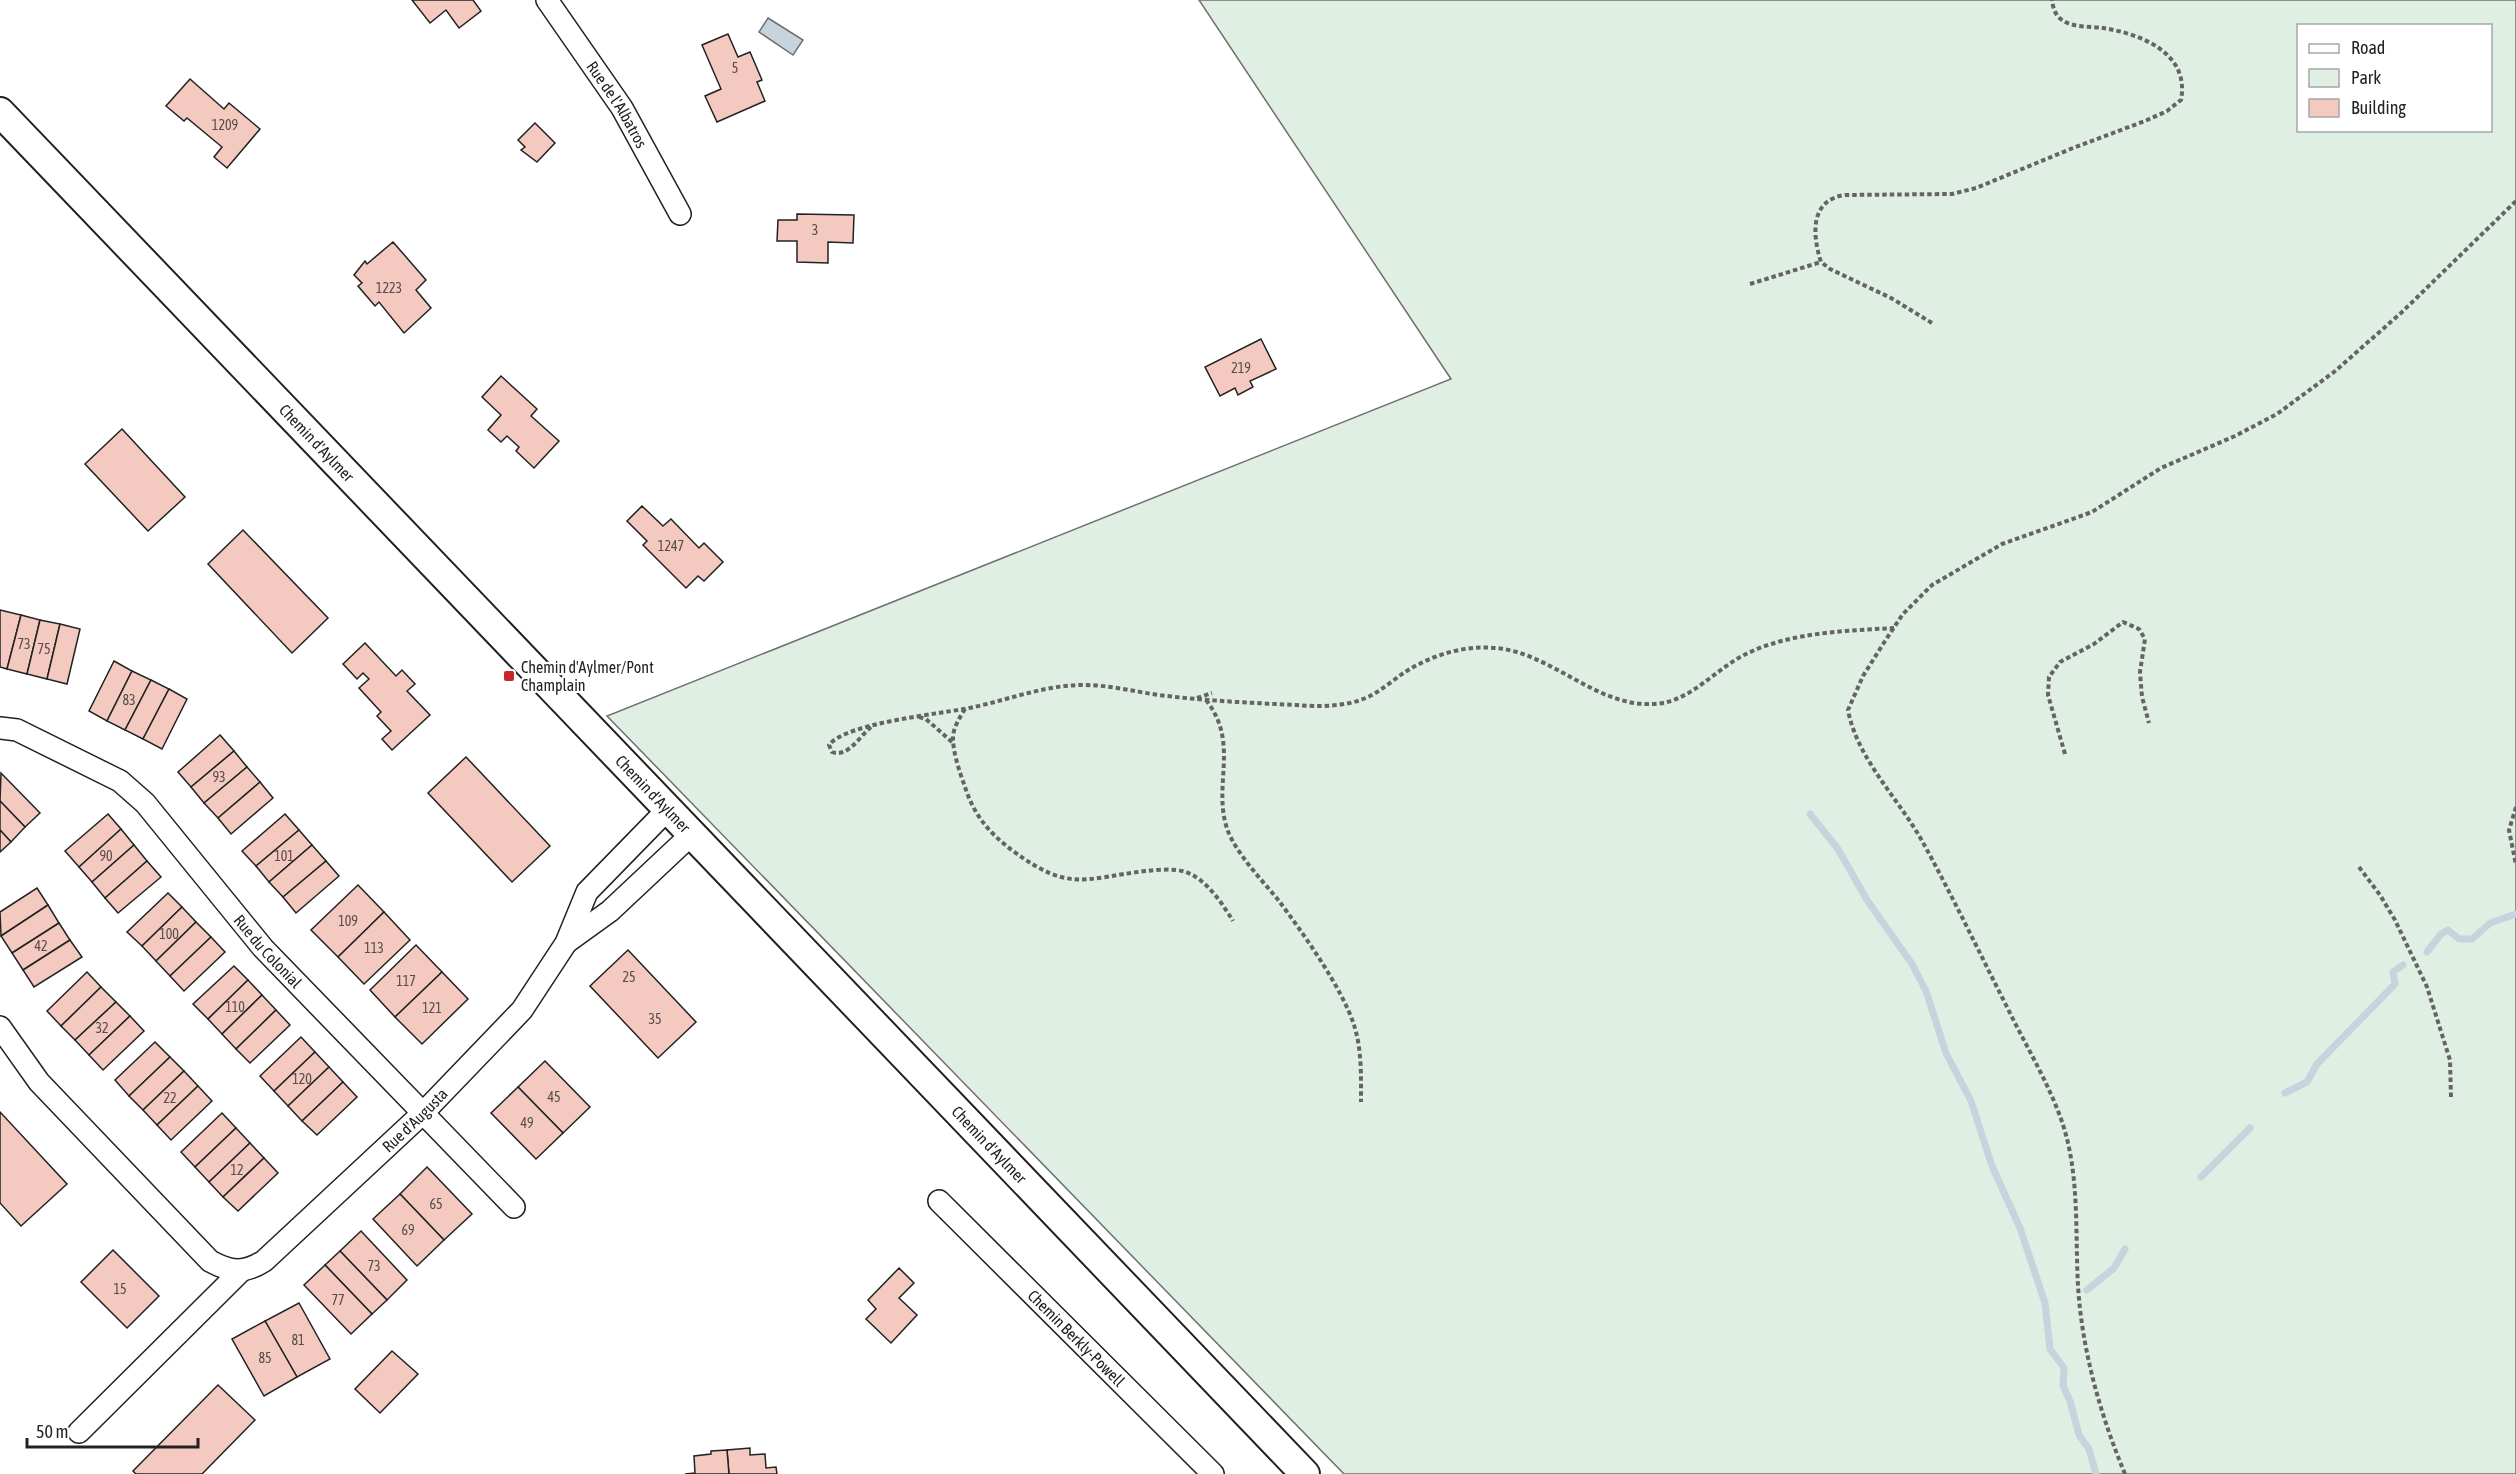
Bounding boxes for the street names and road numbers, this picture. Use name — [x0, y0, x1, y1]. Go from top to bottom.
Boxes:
street label: Rue de l'Albatros — [583, 58, 651, 151]
street label: Chemin d'Aylmer — [276, 400, 358, 485]
street label: Chemin d'Aylmer — [612, 751, 694, 836]
street label: Rue du Colonial — [230, 911, 306, 992]
street label: Rue d'Augusta — [378, 1085, 451, 1155]
street label: Chemin d'Aylmer — [948, 1102, 1031, 1187]
street label: Chemin Berkly-Powell — [1024, 1286, 1129, 1390]

